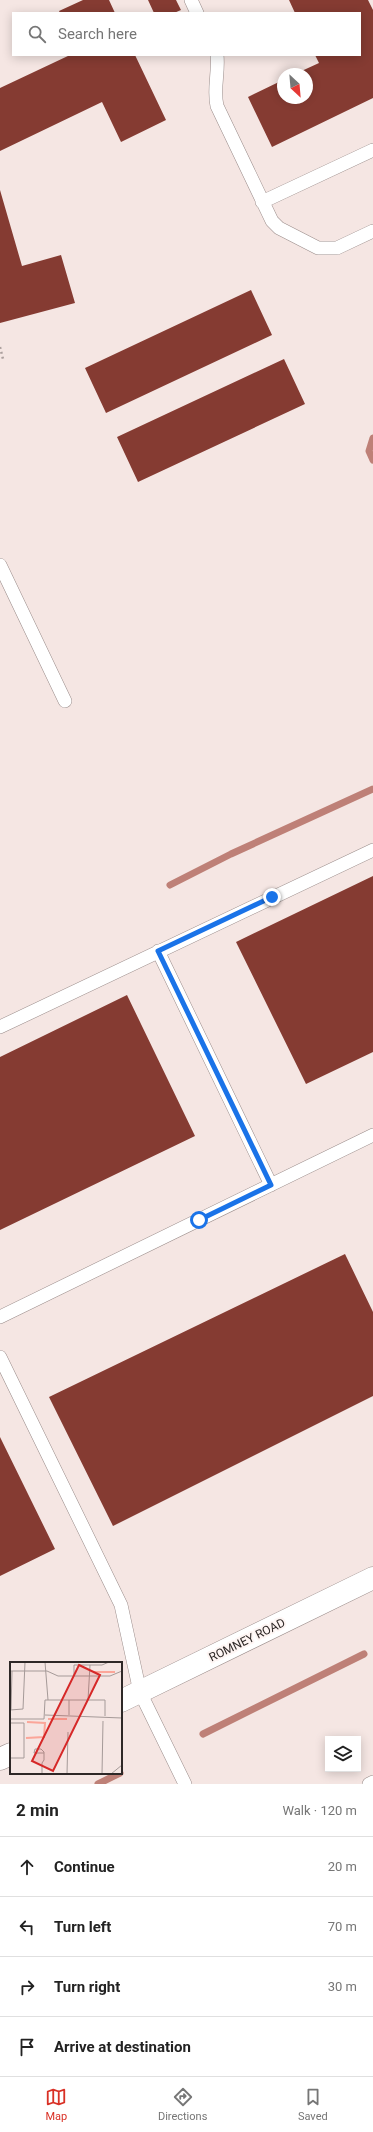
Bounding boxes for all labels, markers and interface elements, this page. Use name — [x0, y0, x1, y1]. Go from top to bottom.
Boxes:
search box — [12, 12, 361, 56]
icon: search — [26, 23, 48, 45]
text: Search here — [58, 25, 137, 43]
north arrow — [277, 68, 313, 104]
route end — [263, 888, 281, 906]
route start — [190, 1211, 208, 1229]
street label: ROMNEY ROAD — [207, 1615, 287, 1664]
inset map — [10, 1662, 122, 1774]
map controls — [325, 1736, 361, 1772]
button: layers — [325, 1736, 361, 1772]
text: 2 min — [16, 1800, 59, 1820]
text: Walk · 120 m — [282, 1803, 357, 1818]
icon: ahead — [16, 1856, 38, 1878]
text: Continue — [54, 1858, 115, 1876]
text: 20 m — [328, 1859, 357, 1874]
icon: left — [16, 1916, 38, 1938]
text: Turn left — [54, 1918, 111, 1936]
text: 70 m — [328, 1919, 357, 1934]
icon: right — [16, 1976, 38, 1998]
text: Turn right — [54, 1978, 120, 1996]
text: 30 m — [328, 1979, 357, 1994]
icon: arrive — [16, 2036, 38, 2058]
text: Arrive at destination — [54, 2038, 191, 2056]
tab: Map — [45, 2086, 67, 2123]
tab: Directions — [158, 2086, 207, 2123]
tab: Saved — [298, 2086, 328, 2123]

